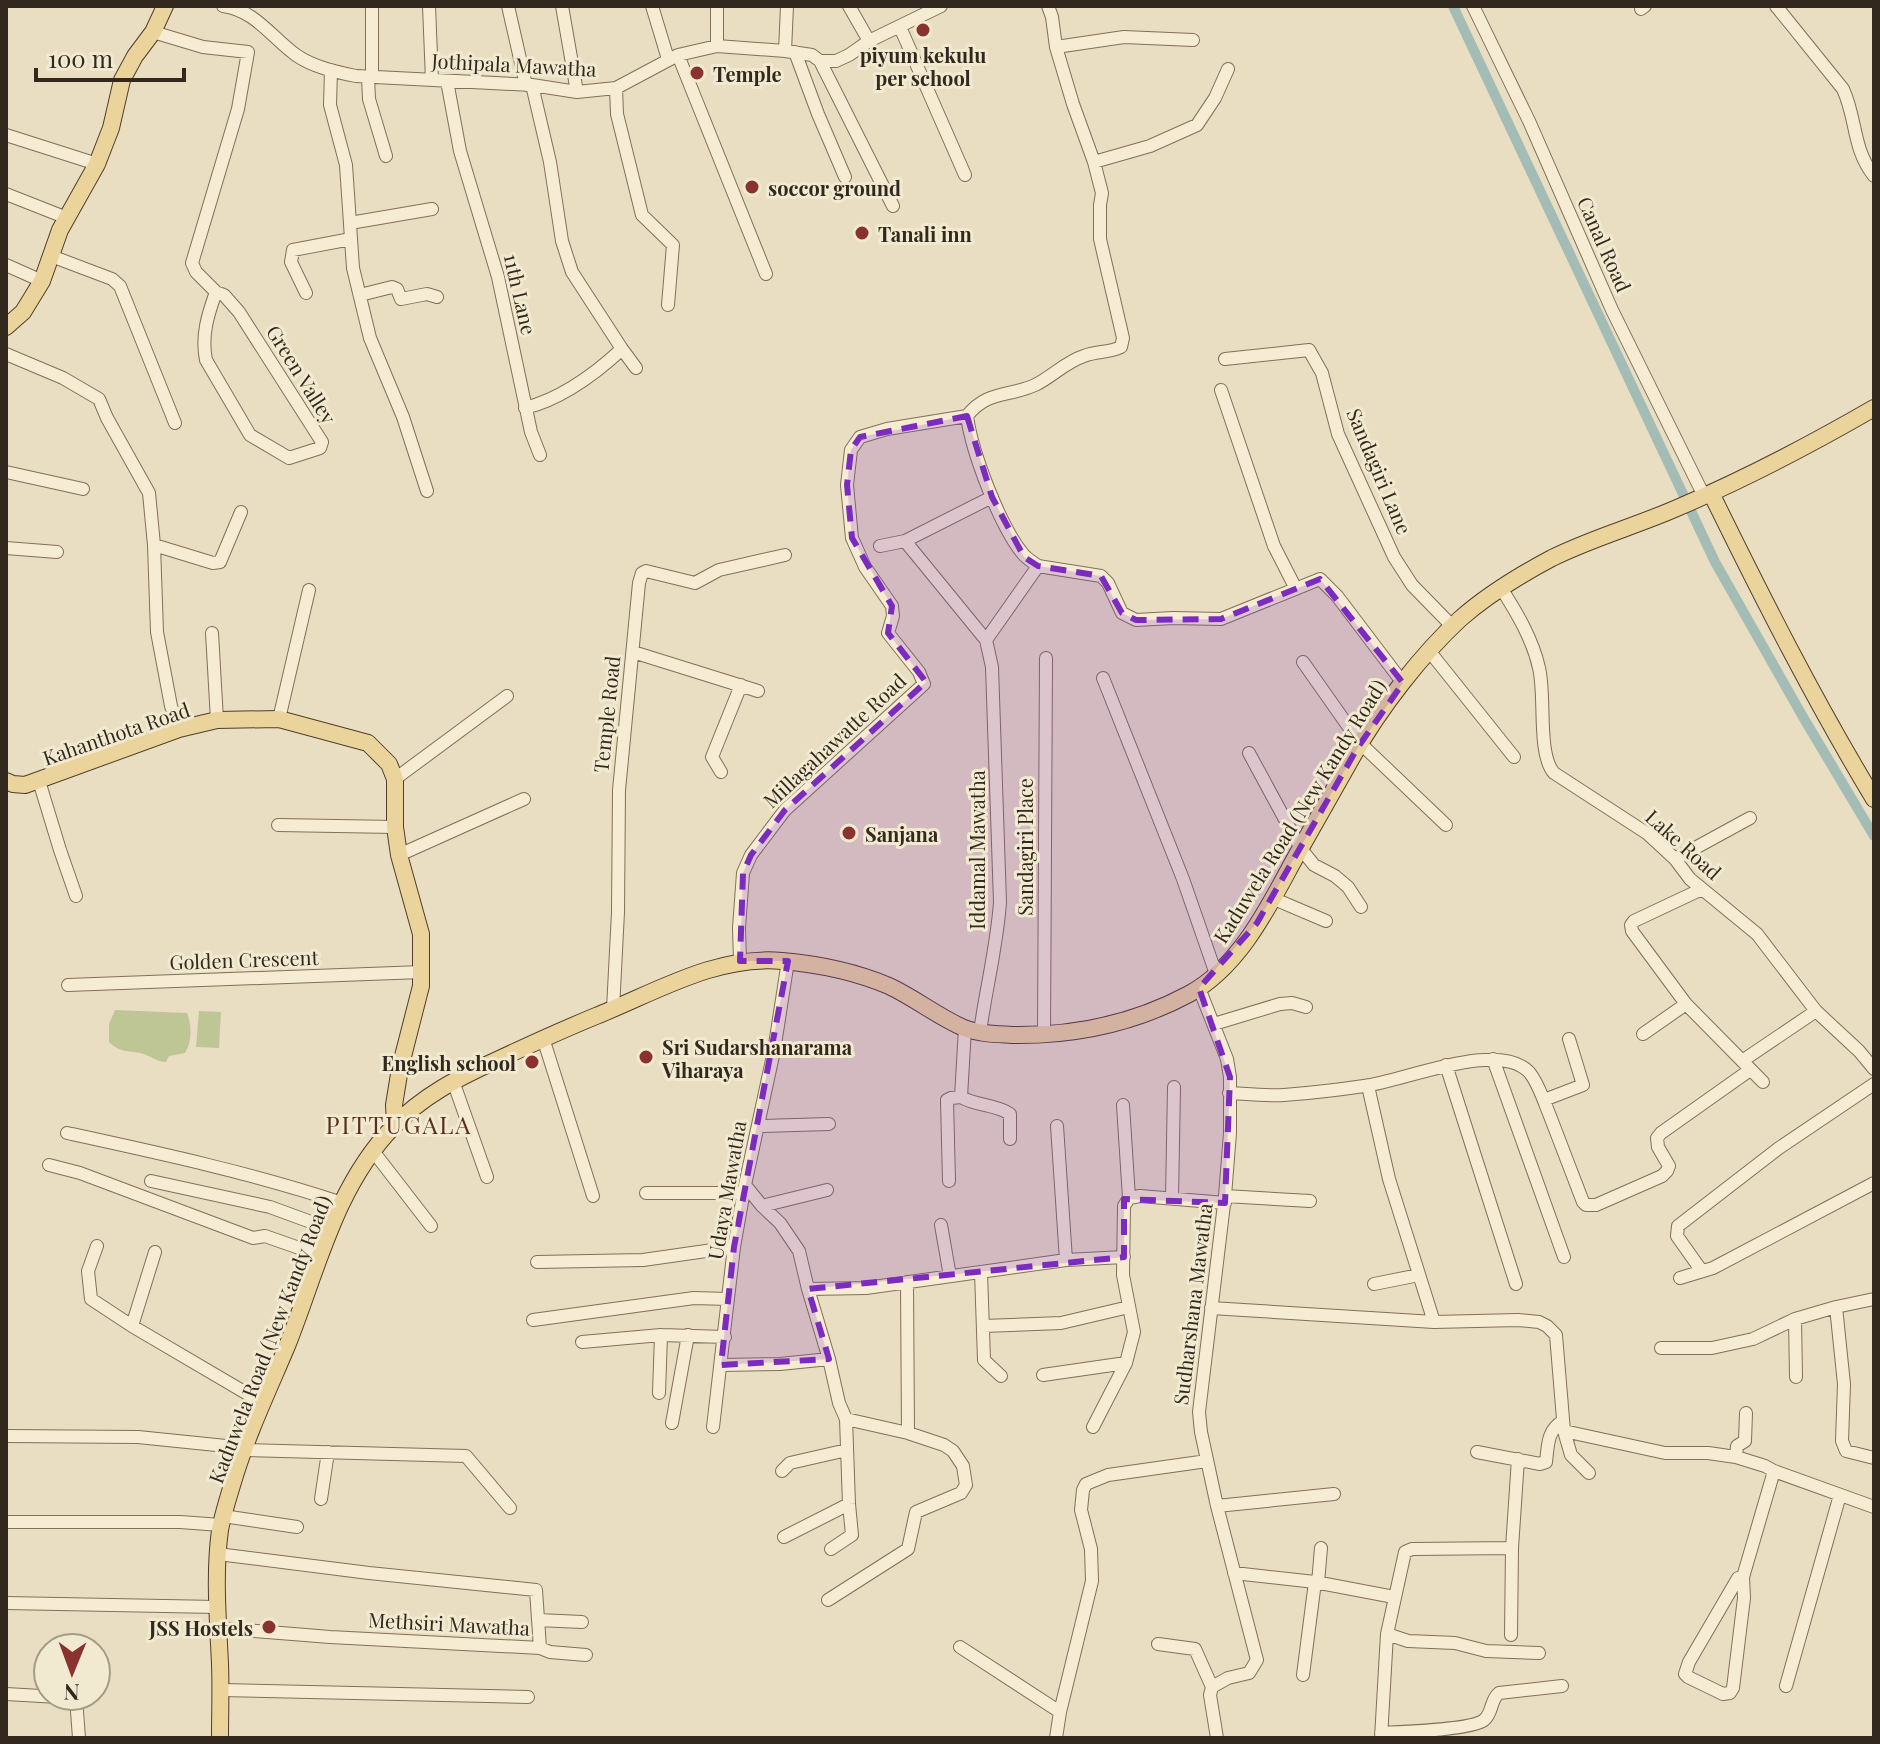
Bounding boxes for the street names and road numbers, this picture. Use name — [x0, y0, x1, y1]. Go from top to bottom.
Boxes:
street label: Jothipala Mawatha — [430, 46, 597, 82]
street label: Canal Road — [1572, 192, 1638, 296]
street label: 11th Lane — [499, 251, 543, 337]
street label: Green Valley — [261, 320, 343, 428]
street label: Sandagiri Lane — [1341, 404, 1419, 538]
street label: Temple Road — [586, 654, 626, 774]
street label: Millagahawatte Road — [757, 667, 911, 813]
street label: Kaduwela Road (New Kandy Road) — [1206, 674, 1392, 948]
street label: Kahanthota Road — [39, 695, 193, 771]
street label: Iddamal Mawatha — [963, 770, 990, 930]
street label: Sandagiri Place — [1011, 778, 1038, 916]
street label: Lake Road — [1640, 803, 1728, 885]
street label: Golden Crescent — [169, 943, 320, 975]
street label: Udaya Mawatha — [701, 1118, 752, 1262]
street label: Kaduwela Road (New Kandy Road) — [202, 1191, 336, 1487]
street label: Sudharshana Mawatha — [1166, 1201, 1218, 1406]
street label: Methsiri Mawatha — [368, 1605, 531, 1641]

